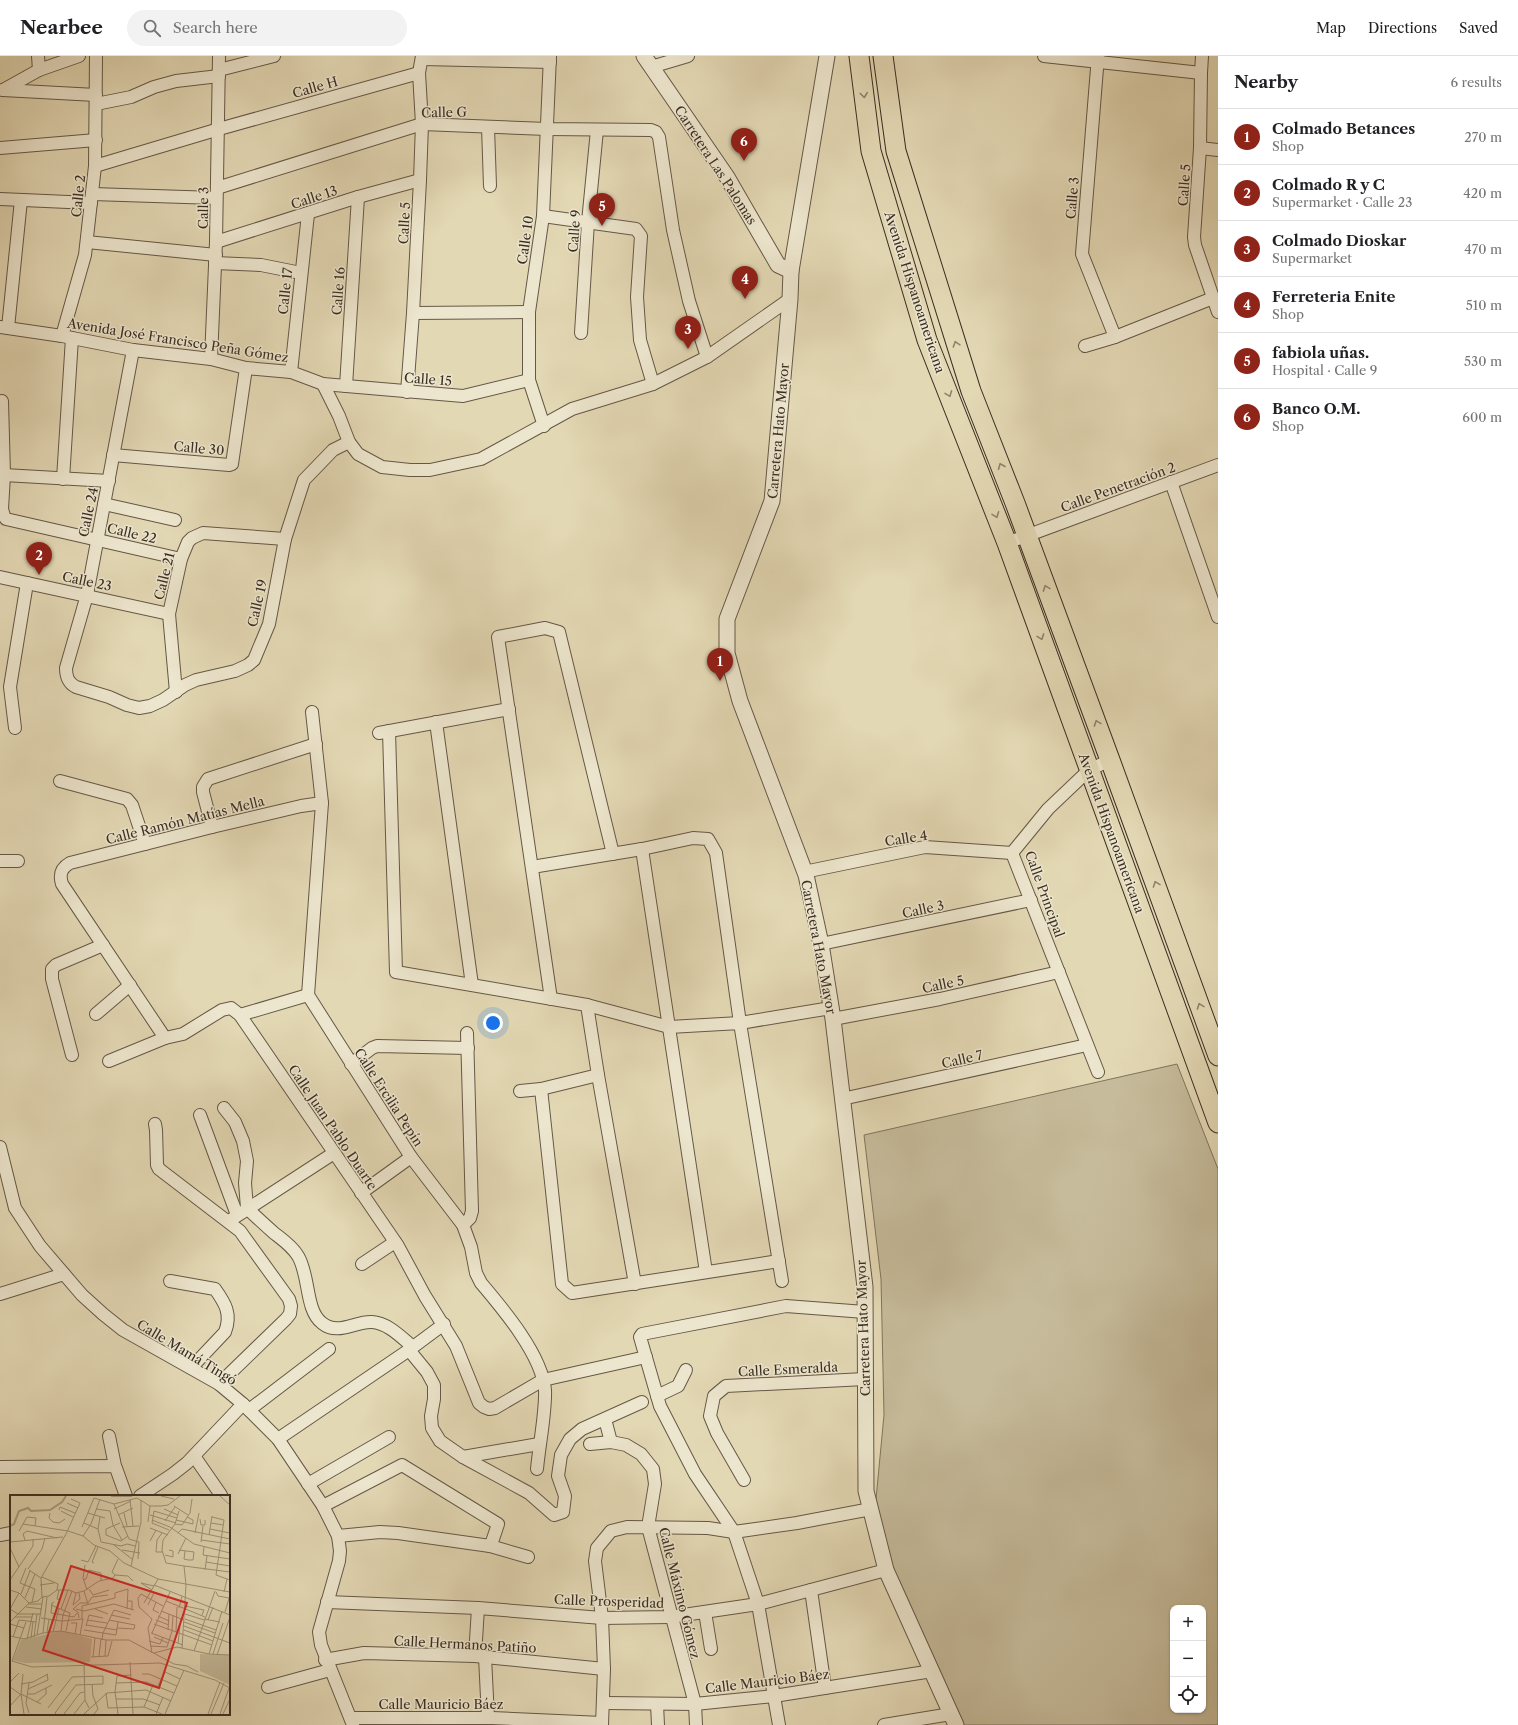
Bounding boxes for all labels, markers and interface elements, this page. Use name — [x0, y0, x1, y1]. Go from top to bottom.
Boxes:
search box — [127, 10, 407, 46]
text: Nearbee — [20, 16, 103, 39]
icon: search — [141, 17, 163, 39]
text: Search here — [173, 18, 258, 37]
text: Map — [1316, 19, 1346, 37]
text: Directions — [1368, 19, 1437, 37]
text: Saved — [1459, 19, 1498, 37]
text: Nearby — [1234, 72, 1298, 92]
street label: Calle H — [290, 73, 340, 101]
text: 6 results — [1451, 74, 1502, 90]
one-way arrow — [859, 92, 868, 98]
street label: Carretera Las Palomas — [672, 103, 761, 228]
street label: Calle G — [421, 104, 468, 120]
text: Colmado Betances — [1272, 119, 1415, 138]
pin: 6 — [731, 128, 757, 161]
text: 1 — [1244, 129, 1250, 145]
text: 270 m — [1464, 129, 1502, 145]
text: Shop — [1272, 138, 1304, 154]
street label: Calle 5 — [1175, 163, 1193, 207]
street label: Calle 2 — [68, 174, 88, 218]
text: Colmado R y C — [1272, 175, 1385, 194]
street label: Calle 3 — [1062, 176, 1082, 220]
street label: Calle 13 — [289, 182, 339, 212]
text: 2 — [1243, 185, 1251, 201]
text: 420 m — [1463, 185, 1502, 201]
street label: Calle 3 — [195, 187, 211, 229]
pin: 5 — [589, 193, 615, 226]
text: Supermarket · Calle 23 — [1272, 194, 1412, 210]
street label: Calle 5 — [395, 201, 413, 245]
street label: Avenida Hispanoamericana — [881, 208, 949, 375]
street label: Calle 9 — [565, 209, 583, 253]
street label: Calle 10 — [514, 215, 536, 265]
text: Colmado Dioskar — [1272, 231, 1406, 250]
text: 3 — [1243, 241, 1251, 257]
text: 470 m — [1464, 241, 1502, 257]
text: Supermarket — [1272, 250, 1352, 266]
street label: Calle 17 — [275, 266, 295, 315]
street label: Calle 16 — [328, 266, 348, 316]
pin: 4 — [732, 266, 758, 299]
text: Ferreteria Enite — [1272, 287, 1395, 306]
text: 4 — [1243, 297, 1251, 313]
text: 510 m — [1466, 297, 1502, 313]
text: Shop — [1272, 306, 1304, 322]
street label: Avenida José Francisco Peña Gómez — [65, 314, 290, 365]
pin: 3 — [675, 316, 701, 349]
one-way arrow — [952, 341, 961, 348]
text: fabiola uñas. — [1272, 343, 1369, 362]
text: 5 — [1243, 353, 1251, 369]
text: 530 m — [1464, 353, 1502, 369]
street label: Carretera Hato Mayor — [764, 362, 792, 500]
text: Hospital · Calle 9 — [1272, 362, 1377, 378]
street label: Calle 15 — [404, 369, 452, 389]
one-way arrow — [944, 390, 952, 397]
text: Banco O.M. — [1272, 399, 1361, 418]
text: 6 — [1243, 409, 1251, 425]
text: 600 m — [1462, 409, 1502, 425]
text: Shop — [1272, 418, 1304, 434]
street label: Calle 30 — [173, 438, 225, 458]
street label: Calle Penetración 2 — [1058, 459, 1178, 515]
one-way arrow — [997, 463, 1005, 470]
street label: Calle 24 — [75, 486, 101, 538]
one-way arrow — [992, 511, 1000, 518]
street label: Calle 22 — [106, 520, 158, 546]
pin: 2 — [26, 542, 52, 575]
street label: Calle 21 — [150, 550, 178, 601]
street label: Calle 23 — [61, 568, 113, 594]
street label: Calle 19 — [244, 578, 270, 628]
one-way arrow — [1043, 585, 1051, 592]
one-way arrow — [1037, 633, 1045, 640]
pin: 1 — [707, 648, 733, 681]
one-way arrow — [1093, 720, 1101, 727]
street label: Avenida Hispanoamericana — [1075, 750, 1148, 915]
street label: Calle Ramón Matías Mella — [104, 793, 266, 847]
street label: Calle 4 — [884, 827, 928, 849]
street label: Calle Principal — [1022, 848, 1068, 940]
street label: Carretera Hato Mayor — [798, 879, 840, 1016]
one-way arrow — [1152, 881, 1160, 888]
street label: Calle 3 — [901, 897, 945, 921]
street label: Calle 5 — [921, 972, 965, 996]
one-way arrow — [1196, 1003, 1205, 1010]
your location — [483, 1013, 503, 1033]
street label: Calle Ercilia Pepín — [351, 1045, 427, 1149]
street label: Calle 7 — [940, 1046, 985, 1071]
street label: Calle Juan Pablo Duarte — [285, 1061, 381, 1193]
street label: Carretera Hato Mayor — [853, 1259, 873, 1396]
street label: Calle Mamá Tingó — [134, 1316, 240, 1388]
street label: Calle Esmeralda — [738, 1358, 839, 1380]
inset map — [10, 1495, 230, 1715]
street label: Calle Máximo Gómez — [656, 1526, 704, 1661]
street label: Calle Prosperidad — [554, 1591, 664, 1611]
map controls — [1170, 1605, 1206, 1713]
button: + — [1170, 1605, 1206, 1641]
street label: Calle Hermanos Patiño — [393, 1632, 537, 1656]
button: − — [1170, 1641, 1206, 1677]
street label: Calle Mauricio Báez — [704, 1665, 830, 1697]
button: locate — [1170, 1677, 1206, 1713]
street label: Calle Mauricio Báez — [379, 1696, 504, 1712]

